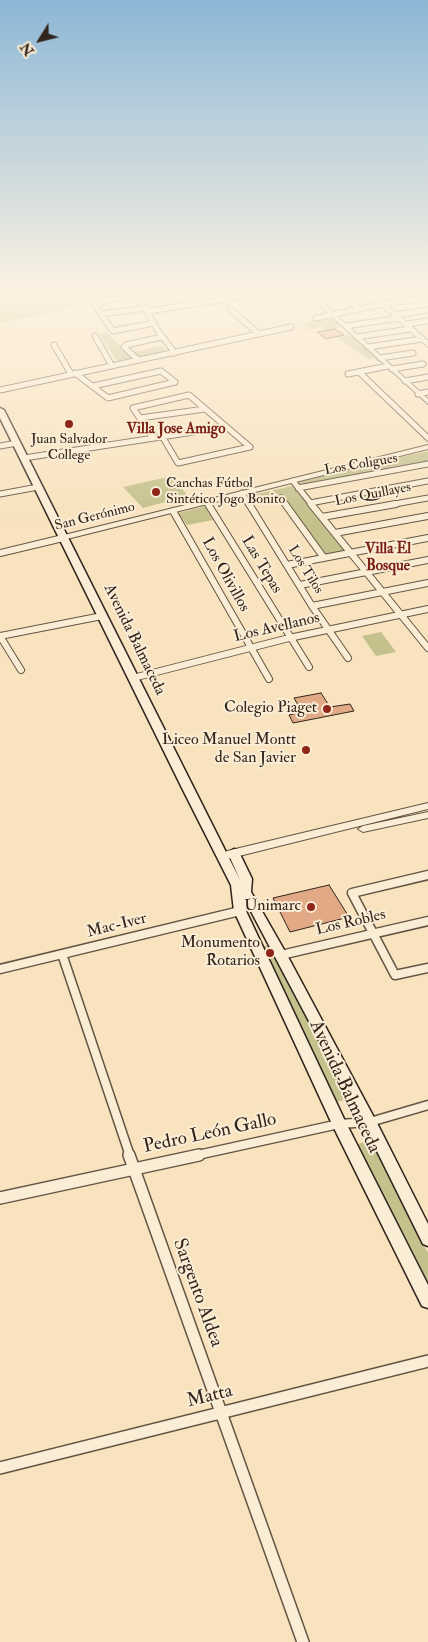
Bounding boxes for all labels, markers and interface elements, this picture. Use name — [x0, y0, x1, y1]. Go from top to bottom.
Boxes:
north arrow — [15, 15, 65, 65]
text: N — [17, 39, 38, 59]
marker: Juan Salvador College — [63, 418, 75, 430]
district label: Villa Jose Amigo — [127, 421, 225, 439]
place label: Juan Salvador College — [31, 432, 107, 464]
street label: Los Coligues — [323, 450, 399, 480]
place label: Canchas Fútbol Sintético Jogo Bonito — [166, 476, 285, 508]
street label: Los Quillayes — [334, 479, 412, 511]
marker: Canchas Fútbol Sintético Jogo Bonito — [150, 486, 162, 498]
street label: San Gerónimo — [53, 499, 137, 535]
street label: Las Tepas — [236, 533, 286, 597]
street label: Los Olivillos — [197, 535, 253, 615]
district label: Villa El Bosque — [365, 541, 411, 576]
street label: Los Tilos — [284, 543, 326, 597]
street label: Avenida Balmaceda — [99, 581, 169, 699]
street label: Los Avellanos — [232, 609, 322, 647]
place label: Colegio Piaget — [224, 699, 317, 719]
marker: Colegio Piaget — [321, 703, 333, 715]
place label: Liceo Manuel Montt de San Javier — [162, 731, 296, 769]
marker: Liceo Manuel Montt de San Javier — [300, 744, 312, 756]
place label: Unimarc — [244, 897, 301, 917]
marker: Unimarc — [305, 901, 317, 913]
street label: Los Robles — [314, 906, 388, 940]
street label: Mac-Iver — [85, 909, 149, 943]
place label: Monumento Rotarios — [181, 934, 260, 972]
marker: Monumento Rotarios — [264, 947, 276, 959]
street label: Avenida Balmaceda — [303, 1017, 385, 1157]
street label: Pedro León Gallo — [141, 1109, 279, 1159]
street label: Sargento Aldea — [167, 1236, 227, 1350]
street label: Matta — [185, 1380, 235, 1414]

